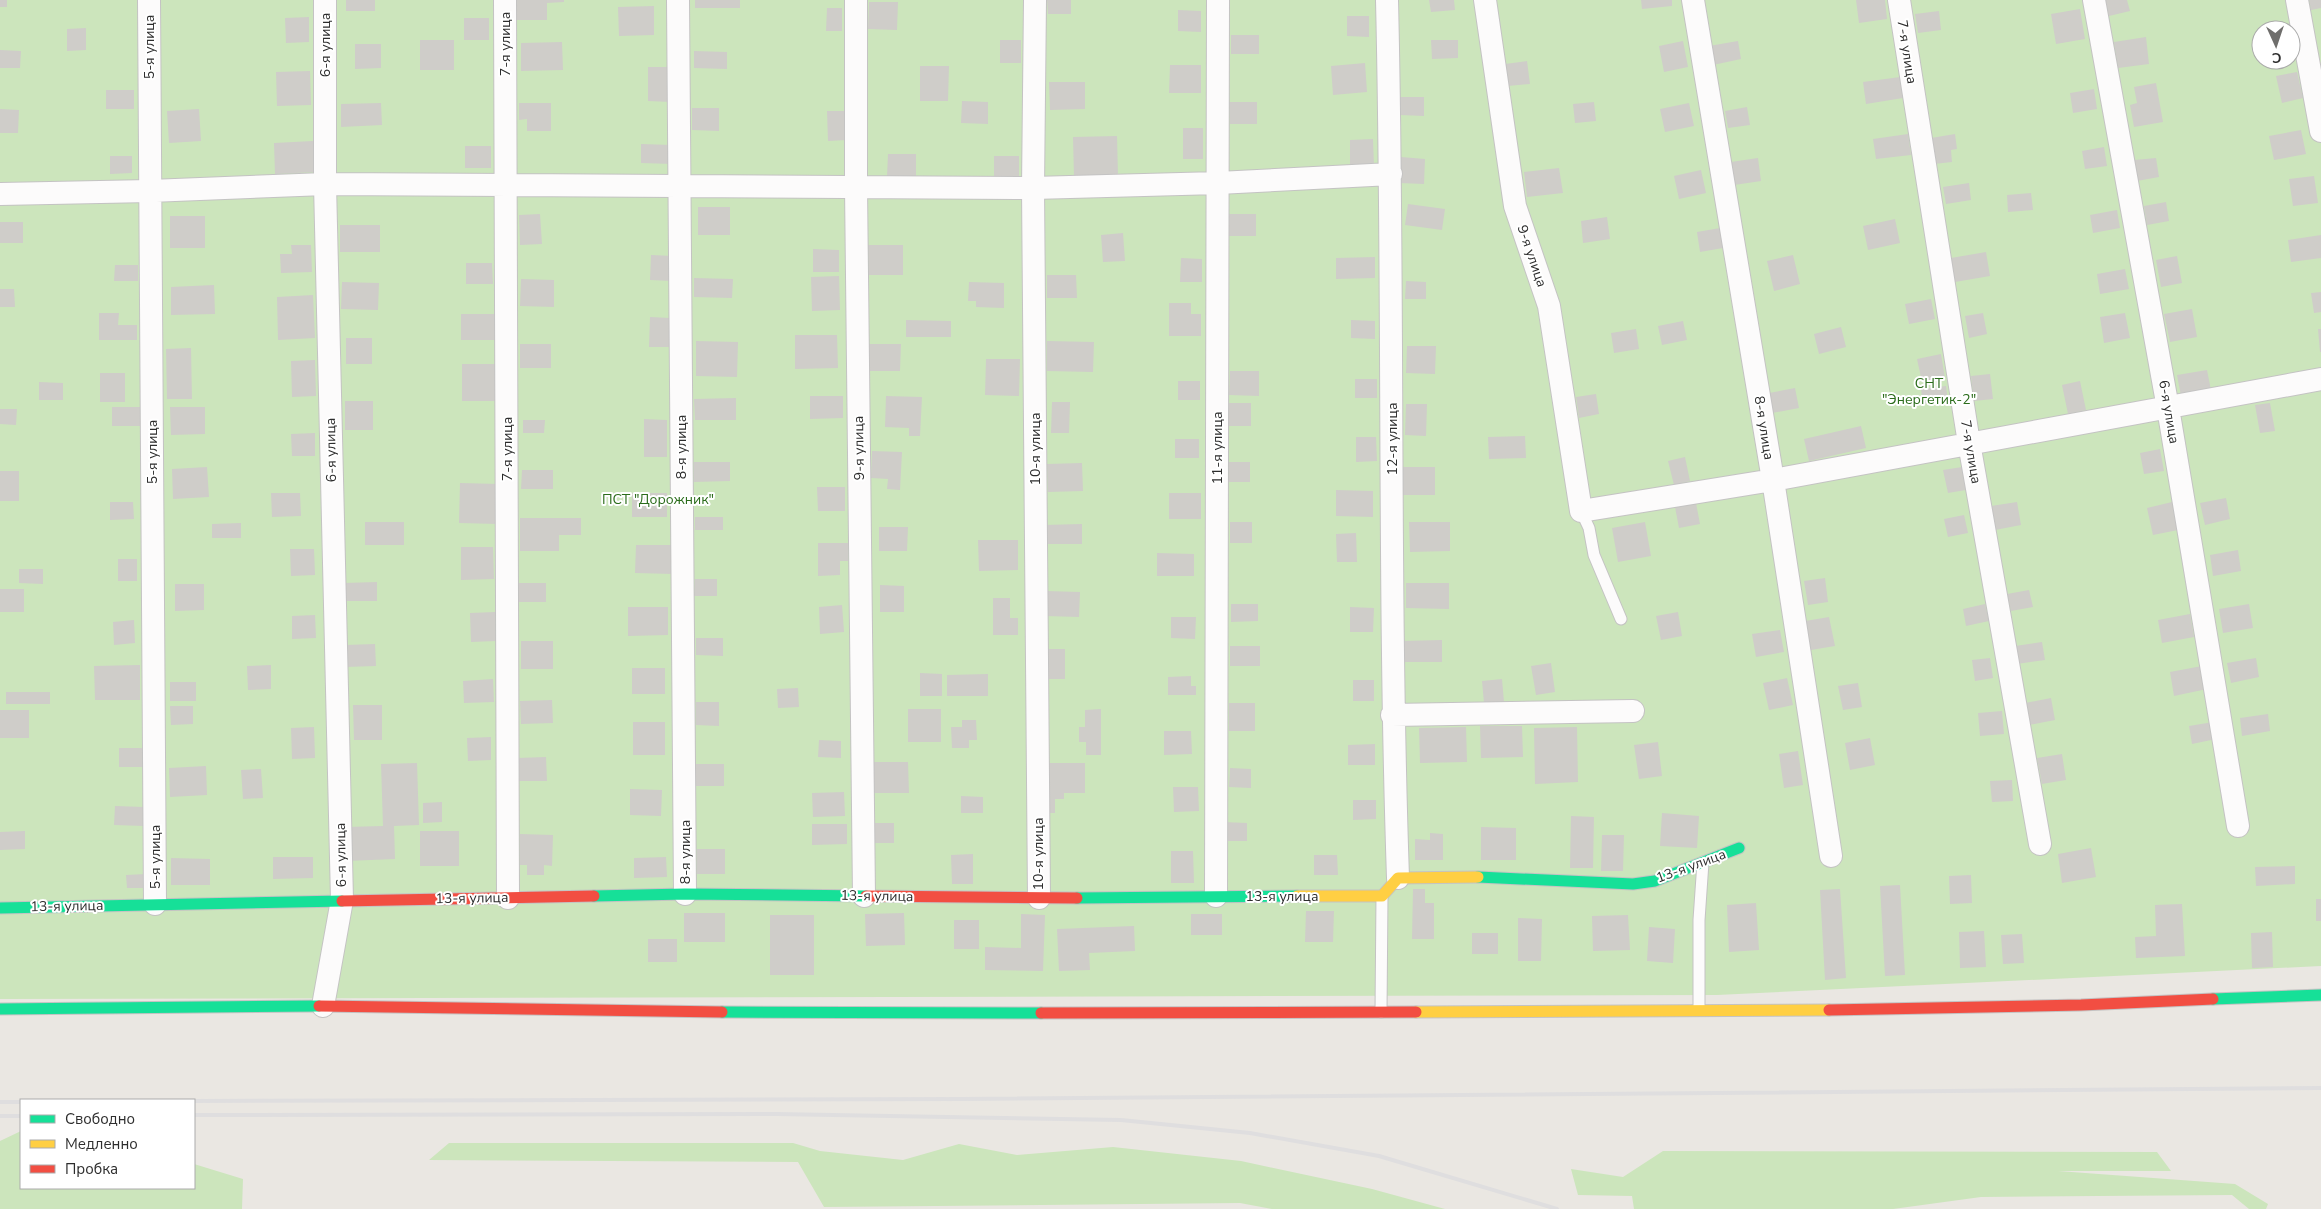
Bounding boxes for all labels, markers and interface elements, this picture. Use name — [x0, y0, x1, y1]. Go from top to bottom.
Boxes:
street label: 7-я улица — [496, 12, 515, 76]
street label: 6-я улица — [316, 13, 335, 77]
street label: 5-я улица — [140, 15, 159, 79]
street label: 7-я улица — [1893, 19, 1921, 85]
north arrow — [2251, 20, 2301, 70]
text: С — [2271, 48, 2282, 67]
street label: 9-я улица — [1513, 222, 1551, 290]
park label: СHТ "Энергетик-2" — [1882, 374, 1976, 409]
street label: 6-я улица — [2154, 379, 2184, 445]
street label: 8-я улица — [1750, 395, 1778, 461]
street label: 12-я улица — [1383, 403, 1402, 475]
street label: 11-я улица — [1208, 412, 1227, 484]
street label: 10-я улица — [1026, 413, 1045, 485]
street label: 8-я улица — [672, 415, 691, 479]
street label: 9-я улица — [849, 416, 869, 480]
street label: 7-я улица — [498, 417, 517, 481]
street label: 6-я улица — [321, 418, 341, 482]
street label: 7-я улица — [1956, 419, 1986, 485]
street label: 5-я улица — [143, 420, 162, 484]
park label: ПСТ "Дорожник" — [602, 490, 714, 509]
street label: 10-я улица — [1029, 818, 1048, 890]
street label: 8-я улица — [676, 820, 695, 884]
street label: 6-я улица — [331, 823, 351, 887]
street label: 5-я улица — [146, 825, 165, 889]
street label: 13-я улица — [1653, 845, 1729, 887]
street label: 13-я улица — [840, 886, 914, 906]
street label: 13-я улица — [1246, 887, 1318, 906]
street label: 13-я улица — [435, 888, 509, 908]
street label: 13-я улица — [30, 896, 104, 916]
legend — [20, 1099, 195, 1189]
text: Свободно — [65, 1109, 135, 1129]
text: Медленно — [65, 1134, 138, 1154]
text: Пробка — [65, 1159, 118, 1179]

